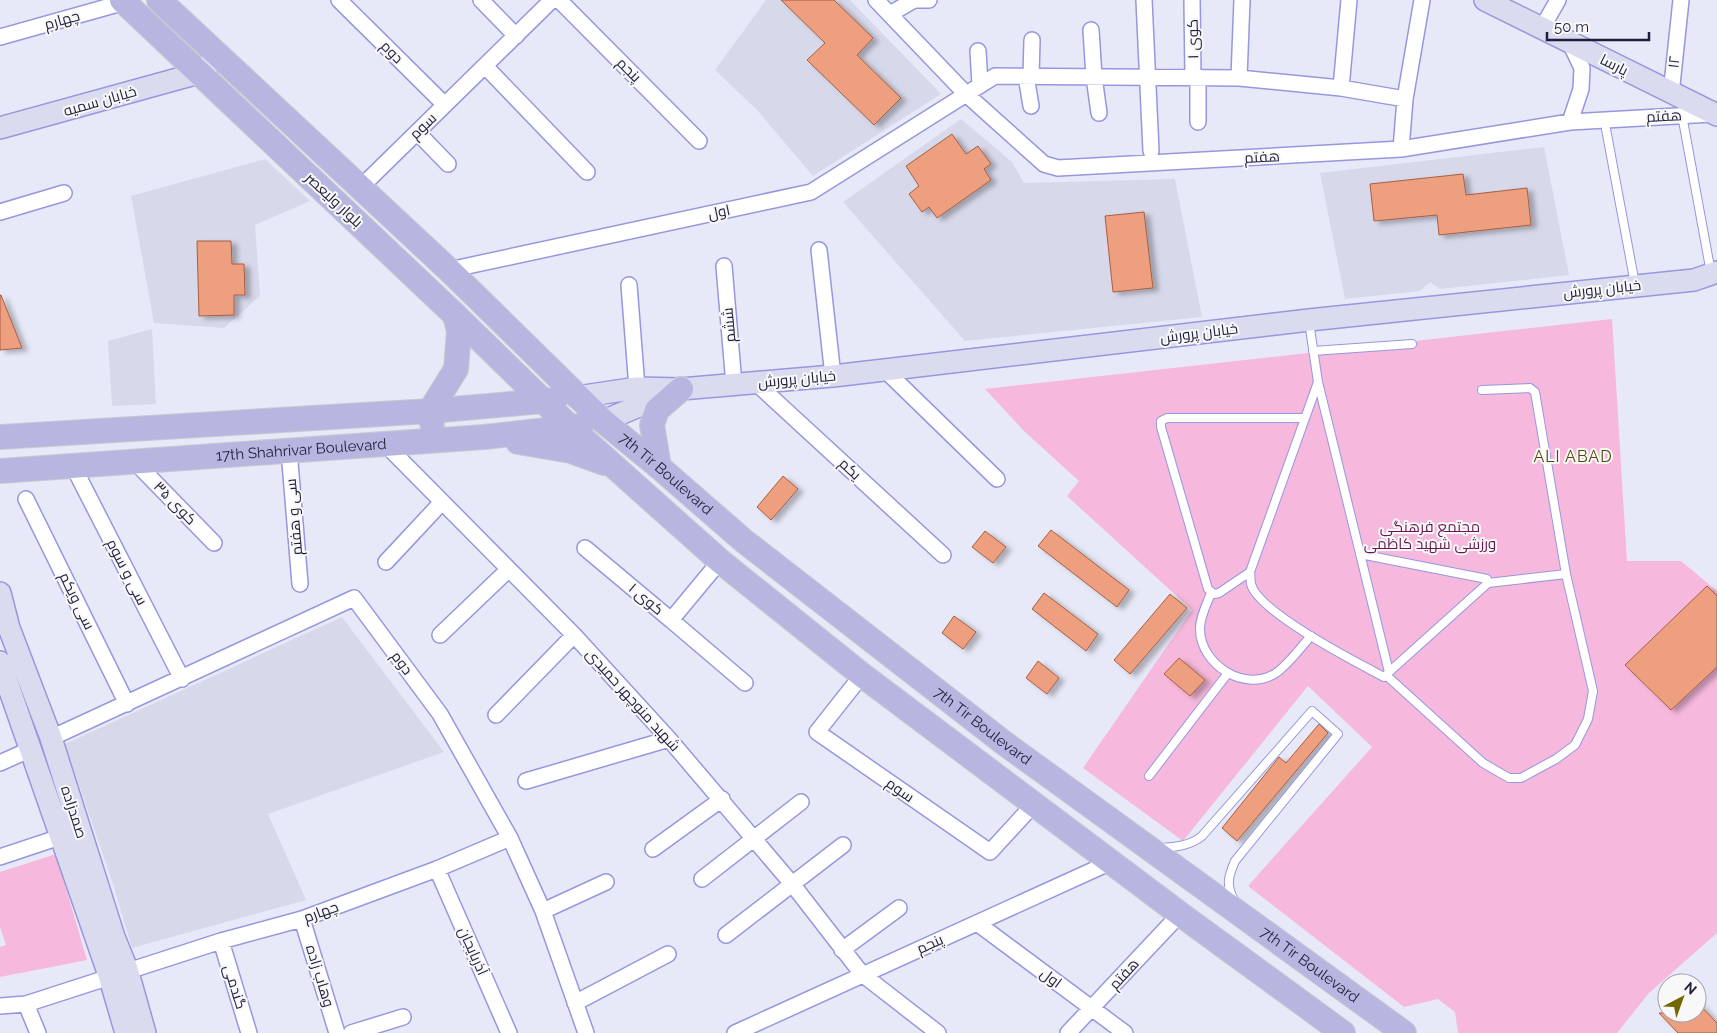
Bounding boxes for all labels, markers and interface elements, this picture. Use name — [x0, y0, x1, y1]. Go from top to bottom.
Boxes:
street label: چهارم — [42, 6, 82, 35]
scale bar — [1547, 10, 1650, 42]
text: 50 m — [1554, 18, 1589, 36]
street label: کوی ۱ — [1184, 19, 1203, 59]
street label: دوم — [376, 37, 407, 68]
street label: پارسا — [1596, 50, 1631, 81]
street label: پنجم — [612, 54, 645, 87]
street label: ۱۲ — [1664, 55, 1684, 69]
street label: خیابان سمیه — [61, 82, 139, 121]
street label: هفتم — [1646, 106, 1682, 127]
street label: سوم — [406, 109, 441, 144]
street label: هفتم — [1244, 147, 1280, 168]
street label: بلوار ولیعصر — [301, 168, 367, 231]
street label: اول — [706, 201, 732, 223]
street label: خیابان پرورش — [1562, 276, 1642, 303]
street label: ششم — [719, 307, 740, 343]
street label: خیابان پرورش — [1159, 319, 1239, 348]
street label: خیابان پرورش — [757, 367, 837, 392]
street label: 7th Tir Boulevard — [615, 429, 716, 519]
street label: 17th Shahrivar Boulevard — [215, 435, 387, 465]
district label: ALI ABAD — [1533, 447, 1613, 466]
street label: یکم — [834, 454, 865, 484]
street label: کوی ۳۵ — [149, 477, 200, 529]
street label: سی و هفتم — [282, 478, 307, 556]
park label: مجتمع فرهنگی ورزشی شهید کاظمی — [1364, 518, 1496, 554]
street label: سی و سوم — [102, 536, 151, 609]
street label: سی ویکم — [55, 569, 99, 633]
street label: کوی ۱ — [624, 579, 667, 620]
street label: شهبد منوچهر حمیدی — [581, 645, 684, 756]
street label: دوم — [387, 648, 417, 679]
street label: 7th Tir Boulevard — [931, 683, 1035, 769]
street label: سوم — [882, 774, 918, 807]
street label: صمدزاده — [57, 783, 91, 841]
street label: چهارم — [301, 897, 341, 928]
street label: 7th Tir Boulevard — [1257, 923, 1363, 1006]
street label: آذربایجان — [453, 924, 492, 978]
street label: پنجم — [914, 930, 947, 959]
street label: وهاب زاده — [302, 943, 338, 1009]
street label: هفتم — [1105, 955, 1144, 994]
street label: گندمی — [219, 963, 250, 1012]
street label: اول — [1037, 964, 1065, 992]
north arrow — [1657, 973, 1707, 1023]
text: N — [1681, 979, 1700, 998]

